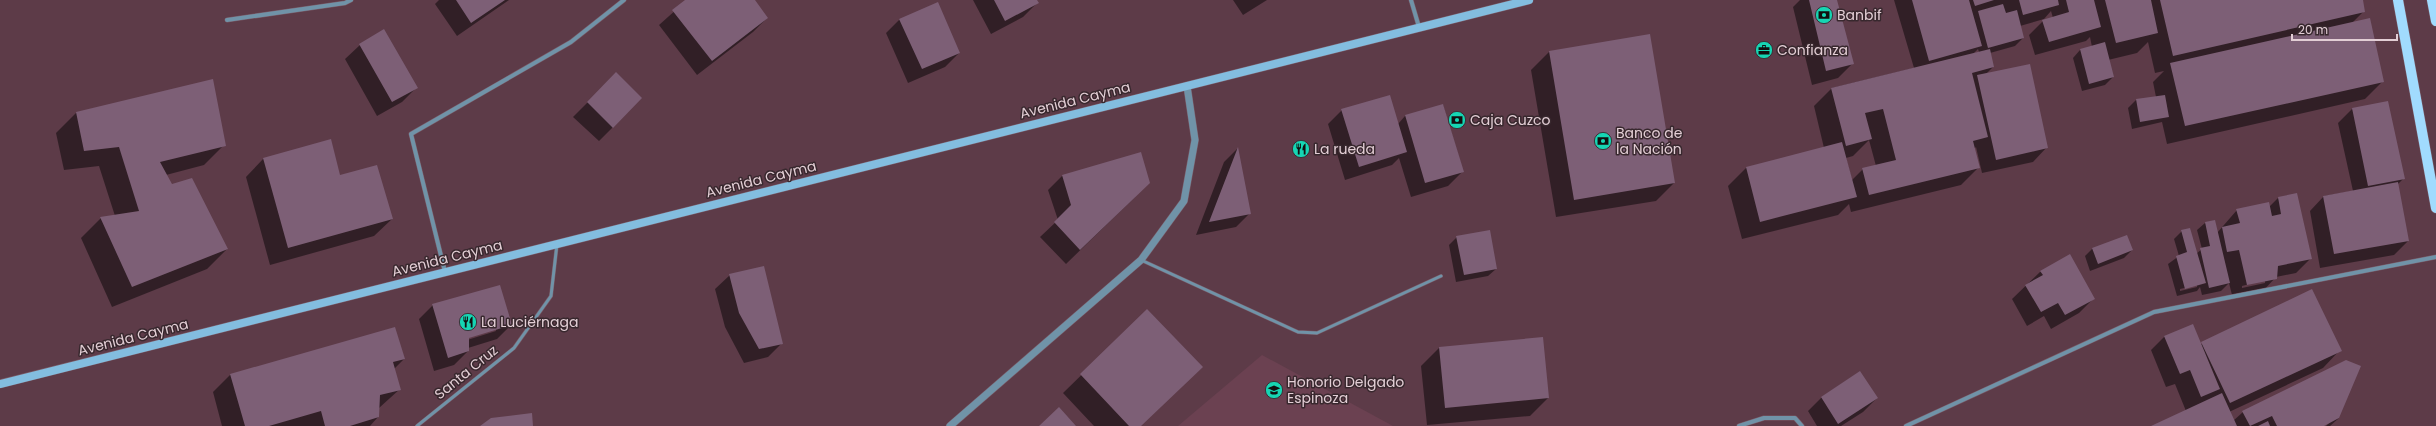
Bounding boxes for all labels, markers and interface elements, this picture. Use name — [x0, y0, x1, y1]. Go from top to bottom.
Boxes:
bank icon: Banbif — [1814, 5, 1834, 25]
place label: Banbif — [1837, 5, 1882, 25]
scale bar — [2292, 16, 2397, 42]
text: 20 m — [2298, 21, 2328, 38]
office icon: Confianza — [1754, 40, 1774, 60]
place label: Confianza — [1777, 40, 1848, 60]
street label: Avenida Cayma — [1018, 77, 1132, 123]
bank icon: Caja Cuzco — [1447, 110, 1467, 130]
place label: Caja Cuzco — [1470, 110, 1551, 130]
place label: Banco de la Nación — [1616, 123, 1683, 159]
bank icon: Banco de la Nación — [1593, 131, 1613, 151]
restaurant icon: La rueda — [1291, 139, 1311, 159]
place label: La rueda — [1314, 139, 1375, 159]
street label: Avenida Cayma — [704, 156, 818, 202]
street label: Avenida Cayma — [390, 235, 504, 281]
restaurant icon: La Luciérnaga — [458, 312, 478, 332]
place label: La Luciérnaga — [481, 312, 578, 332]
street label: Avenida Cayma — [76, 314, 190, 360]
street label: Santa Cruz — [430, 340, 502, 404]
place label: Honorio Delgado Espinoza — [1287, 372, 1404, 408]
school or university icon: Honorio Delgado Espinoza — [1264, 380, 1284, 400]

